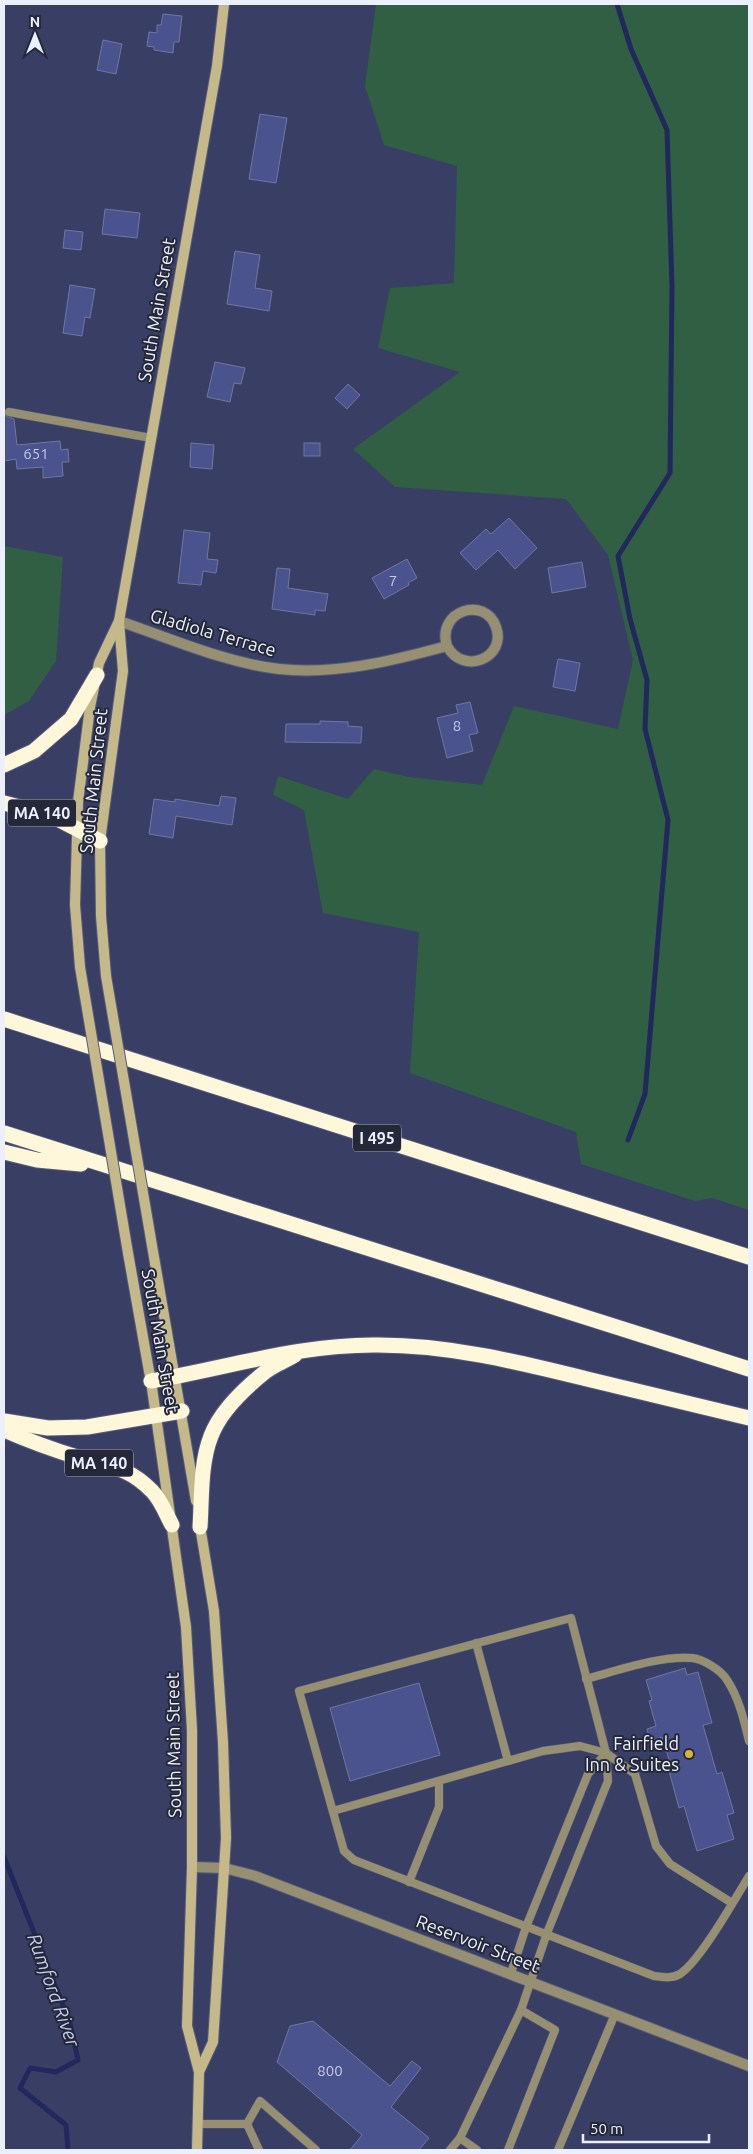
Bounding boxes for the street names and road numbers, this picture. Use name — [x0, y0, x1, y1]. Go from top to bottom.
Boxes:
street label: South Main Street — [134, 236, 179, 383]
street label: Gladiola Terrace — [148, 605, 278, 660]
street label: South Main Street — [75, 707, 111, 854]
road number: MA 140 — [8, 800, 76, 826]
road number: I 495 — [353, 1124, 401, 1152]
street label: South Main Street — [138, 1267, 183, 1414]
road number: MA 140 — [65, 1450, 133, 1476]
street label: South Main Street — [162, 1672, 184, 1818]
street label: Reservoir Street — [414, 1910, 543, 1976]

